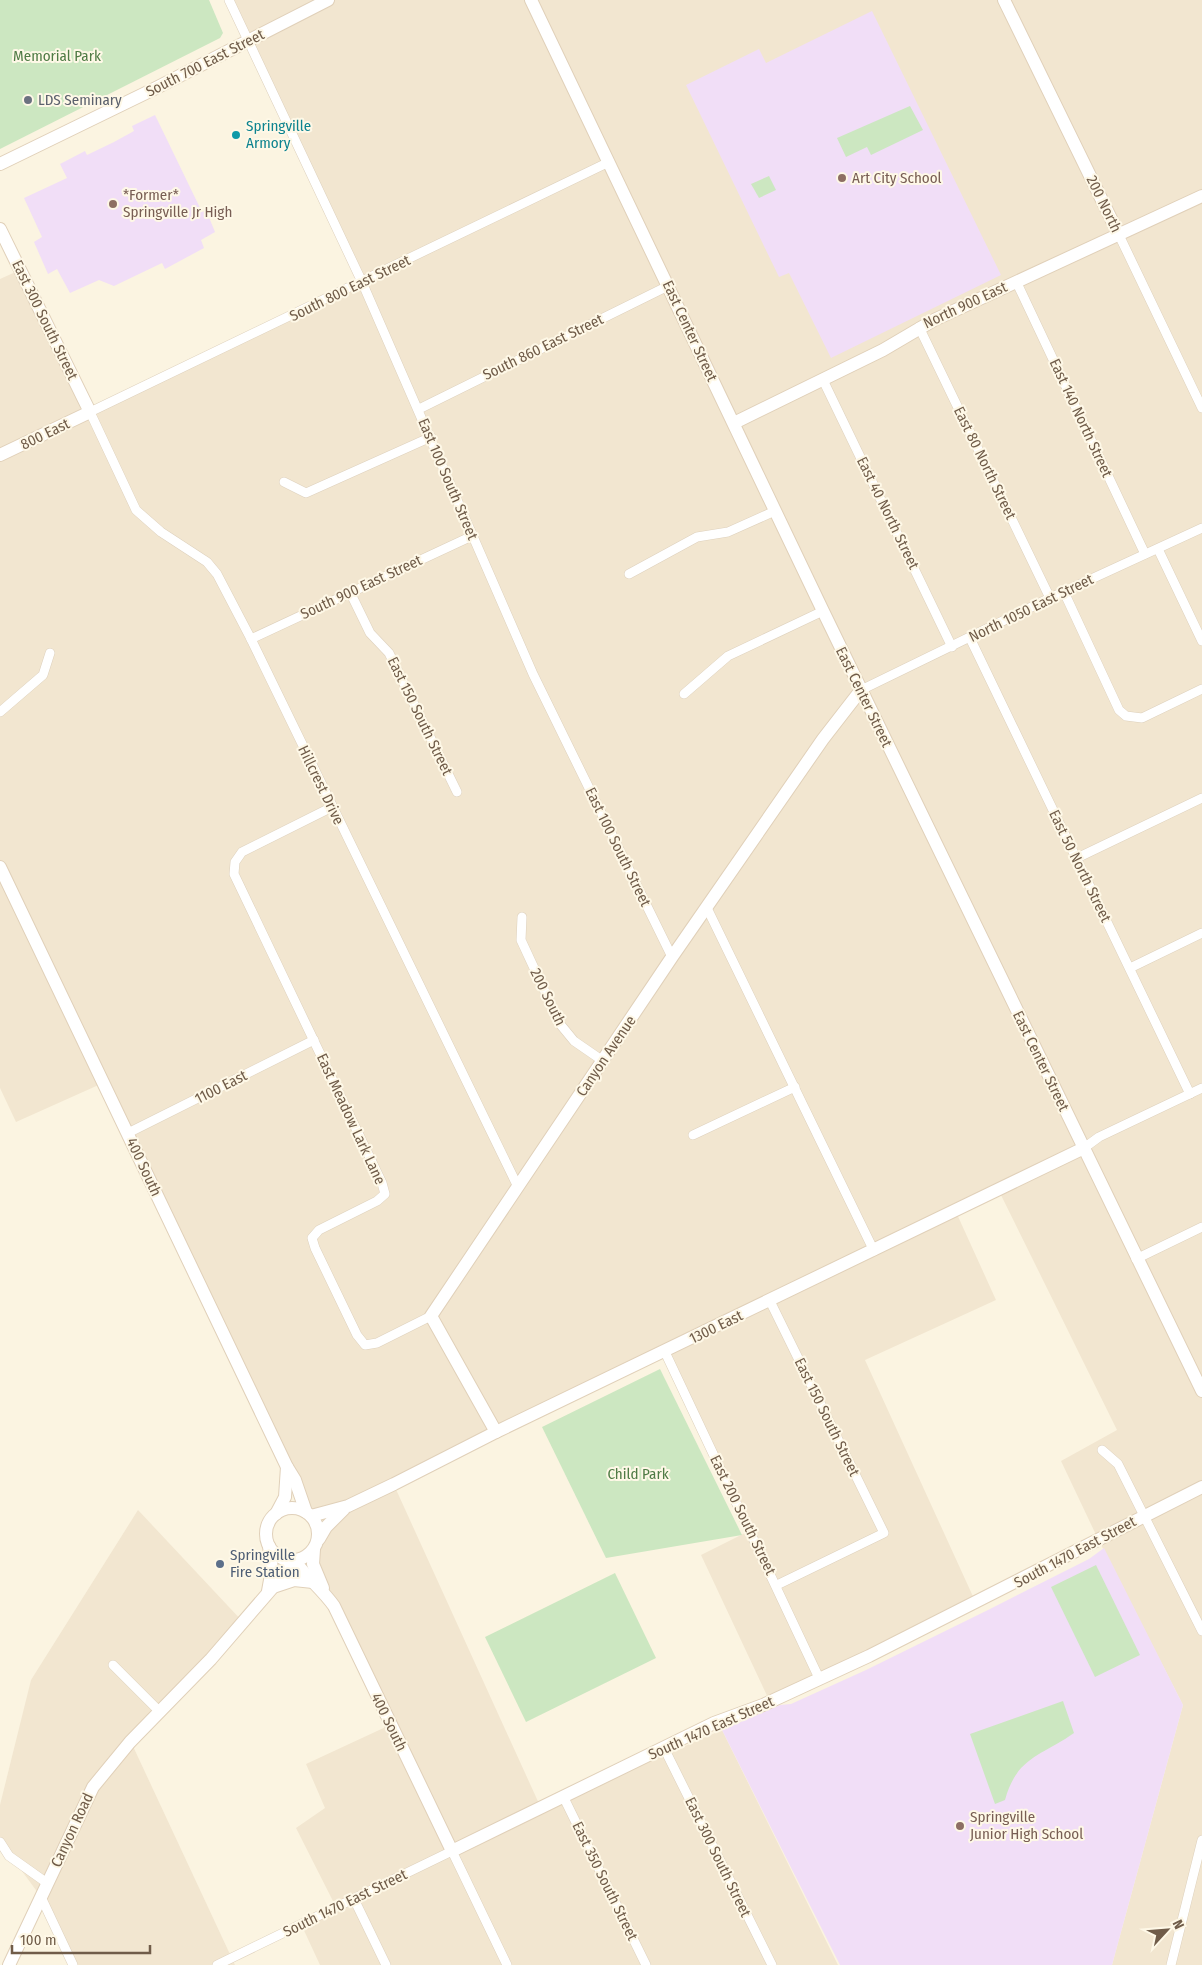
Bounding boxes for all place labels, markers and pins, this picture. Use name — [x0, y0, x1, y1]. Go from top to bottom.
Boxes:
place label: LDS Seminary — [38, 91, 122, 109]
marker: LDS Seminary — [22, 94, 34, 106]
place label: Springville Armory — [246, 117, 311, 152]
marker: Springville Armory — [230, 129, 242, 141]
place label: Art City School — [852, 169, 942, 187]
marker: Art City School — [836, 172, 848, 184]
place label: *Former* Springville Jr High — [123, 186, 232, 221]
marker: *Former* Springville Jr High — [107, 198, 119, 210]
place label: Springville Fire Station — [230, 1546, 300, 1581]
marker: Springville Fire Station — [214, 1558, 226, 1570]
place label: Springville Junior High School — [970, 1808, 1083, 1843]
marker: Springville Junior High School — [954, 1820, 966, 1832]

